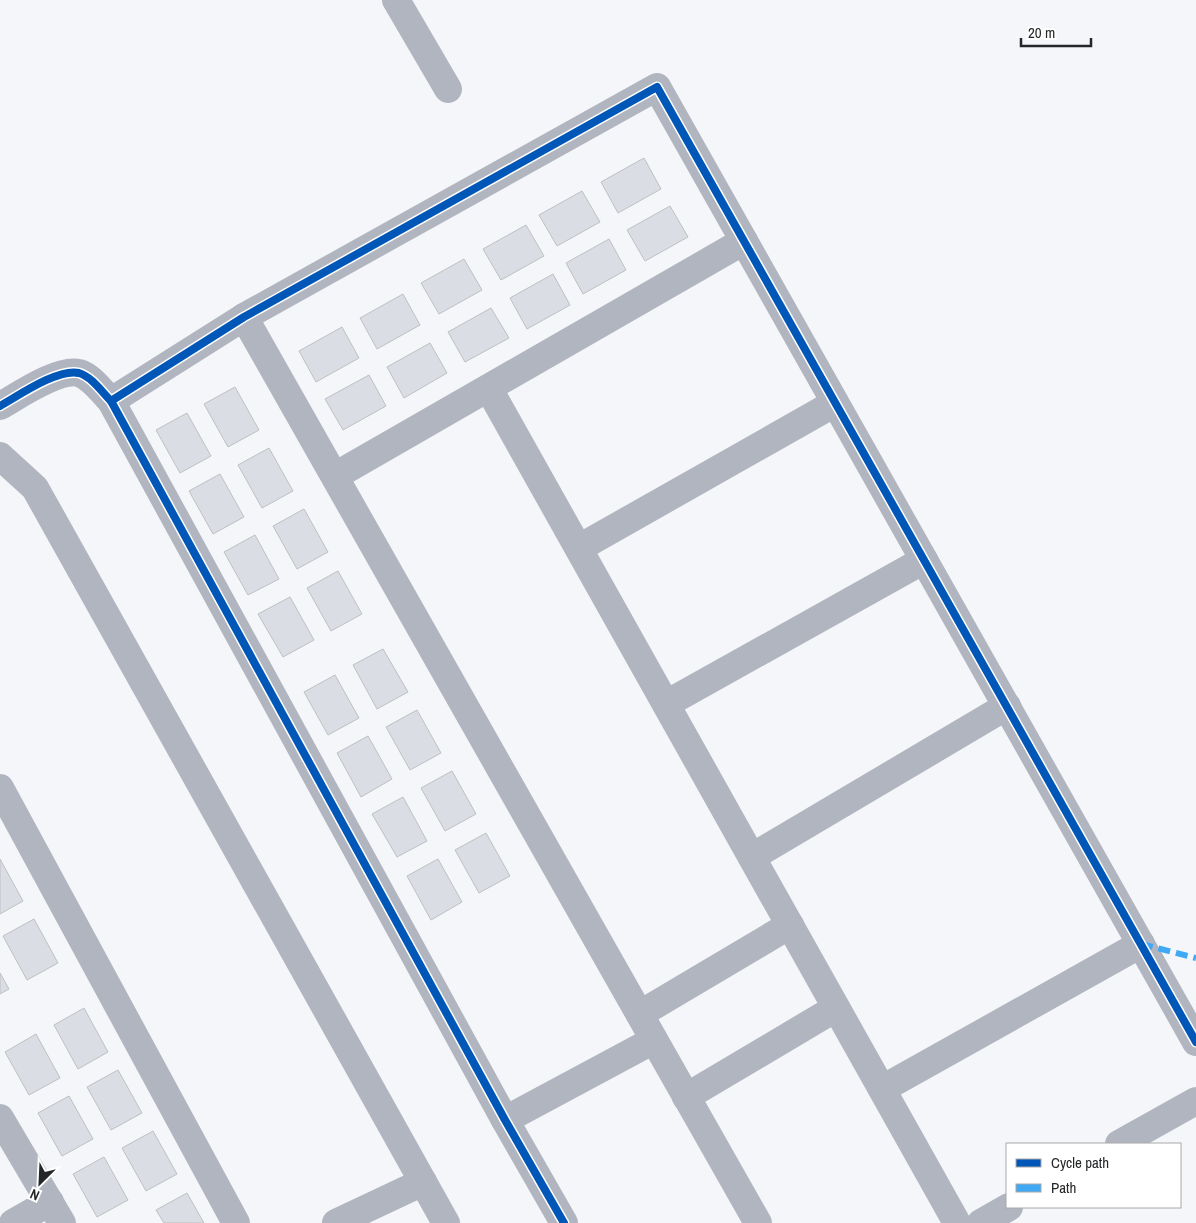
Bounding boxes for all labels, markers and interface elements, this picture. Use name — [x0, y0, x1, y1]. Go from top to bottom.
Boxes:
scale bar — [1021, 15, 1091, 47]
text: 20 m — [1028, 22, 1055, 43]
legend — [1006, 1143, 1181, 1208]
text: Cycle path — [1051, 1152, 1109, 1173]
north arrow — [15, 1158, 65, 1208]
text: Path — [1051, 1177, 1076, 1198]
text: N — [27, 1185, 42, 1205]

